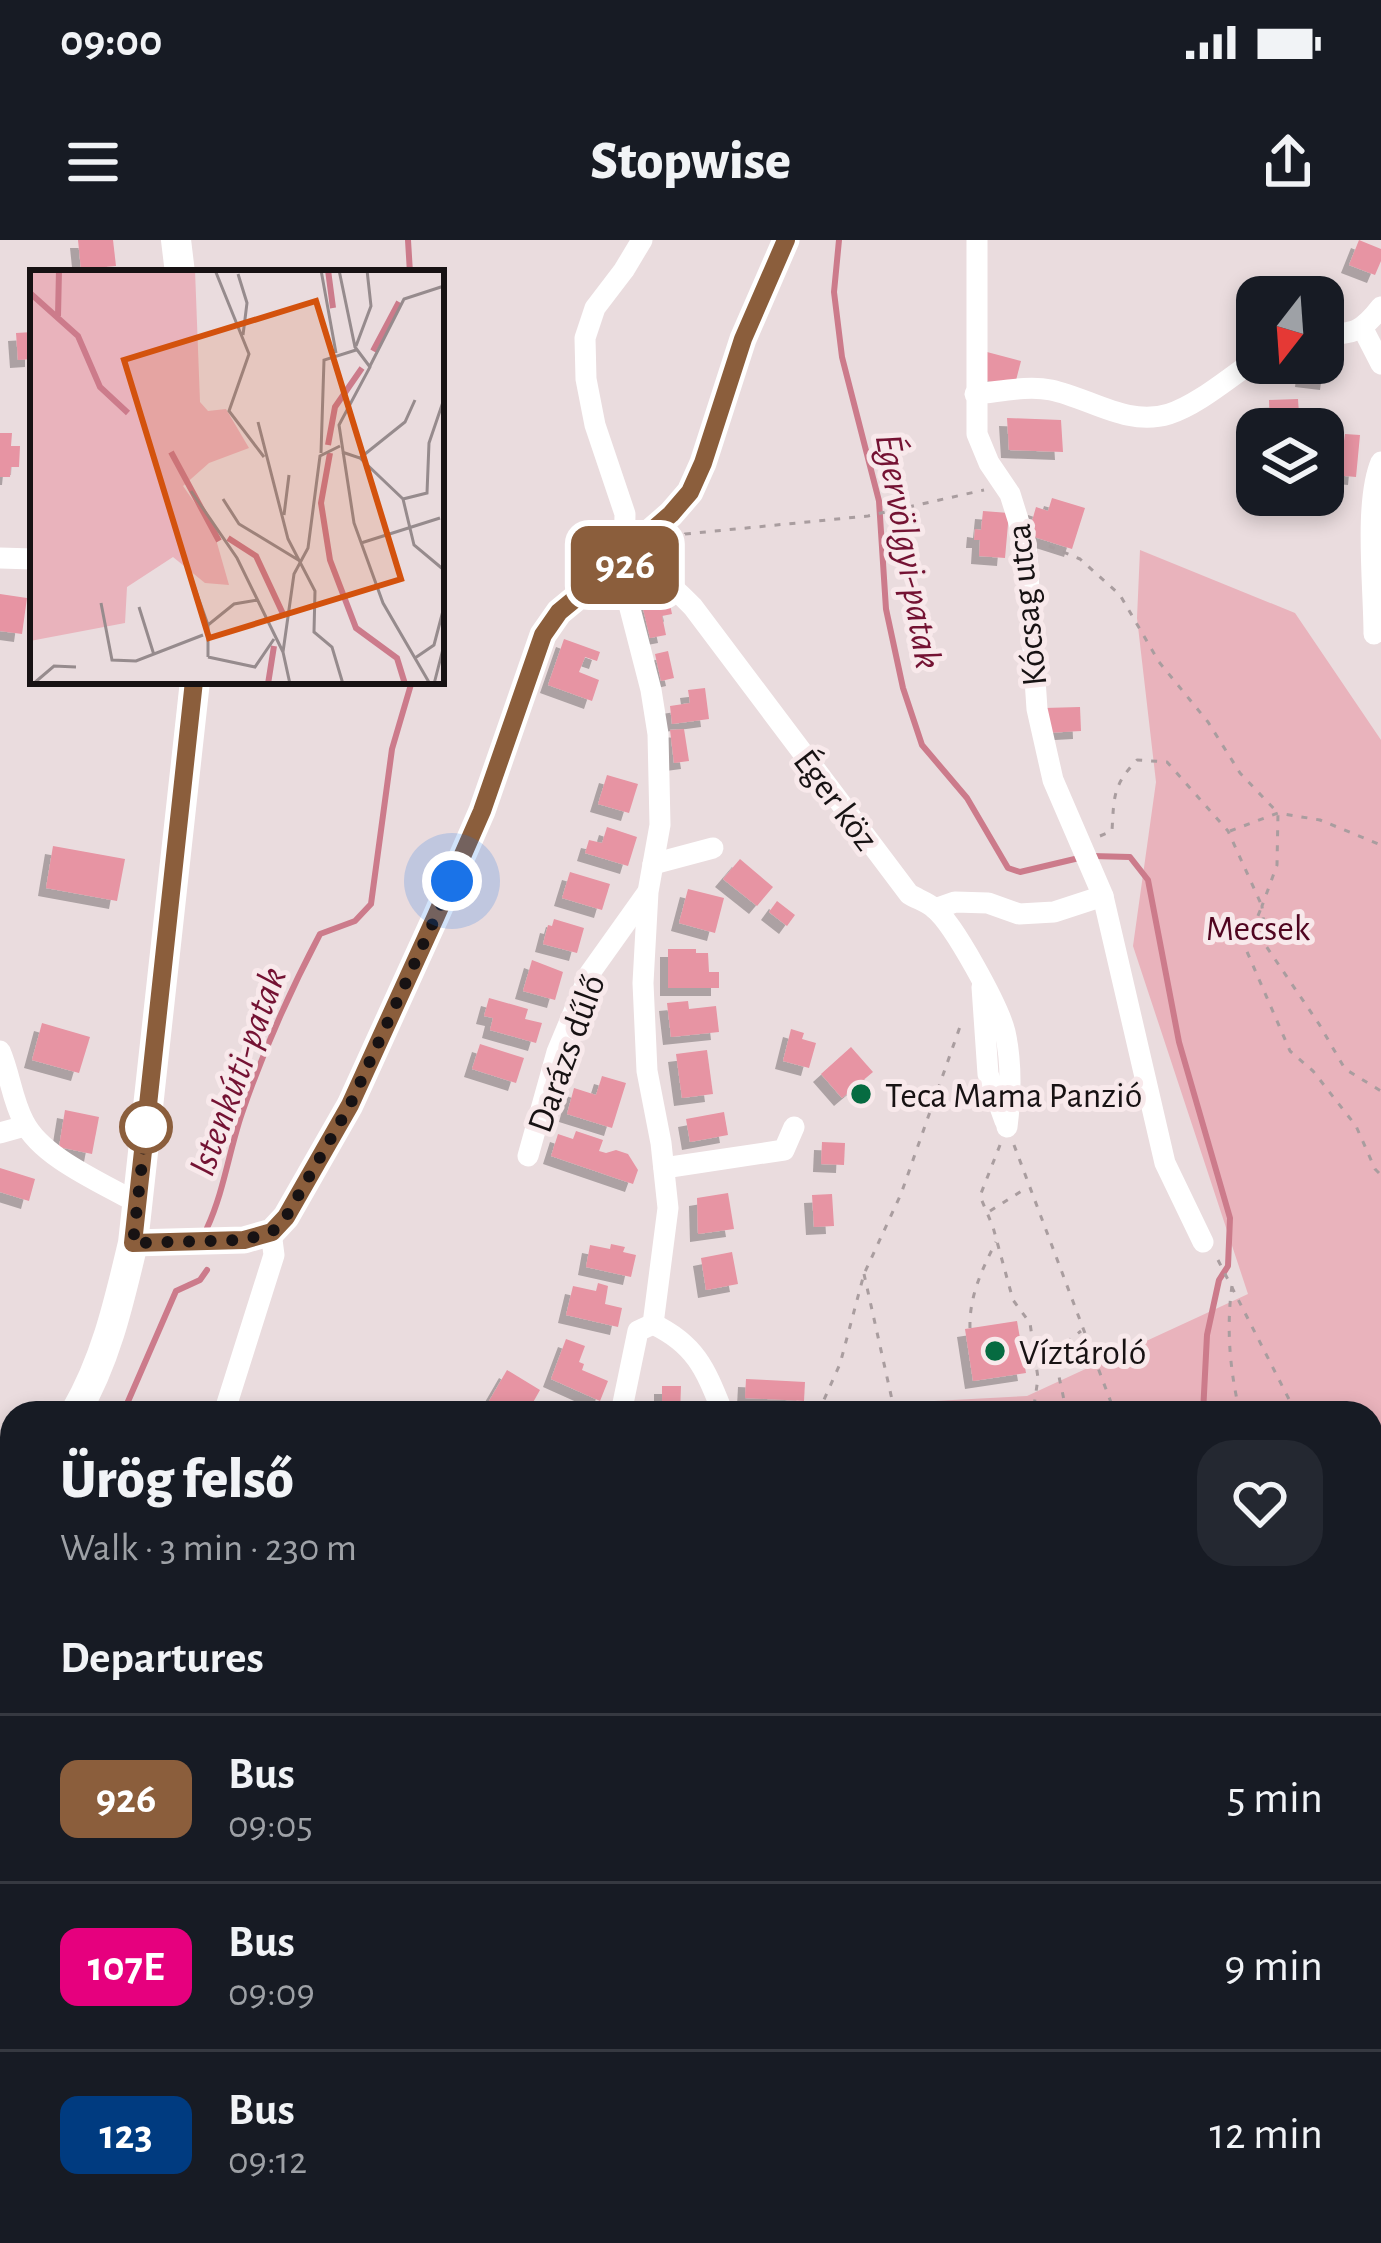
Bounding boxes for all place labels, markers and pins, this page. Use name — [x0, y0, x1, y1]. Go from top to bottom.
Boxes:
place label: Teca Mama Panzió — [885, 1078, 1142, 1114]
marker: Teca Mama Panzió — [848, 1081, 874, 1107]
unlabelled marker — [121, 1102, 171, 1152]
place label: Víztároló — [1019, 1335, 1146, 1371]
marker: Víztároló — [982, 1338, 1008, 1364]

